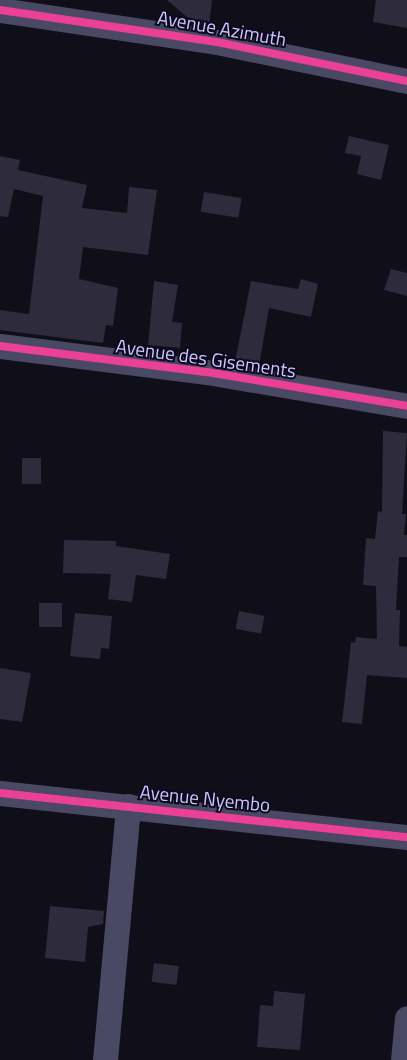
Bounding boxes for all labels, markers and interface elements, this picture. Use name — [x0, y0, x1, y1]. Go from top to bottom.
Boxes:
street label: Avenue Azimuth — [156, 5, 288, 51]
street label: Avenue des Gisements — [114, 334, 298, 382]
street label: Avenue Nyembo — [139, 780, 271, 816]

